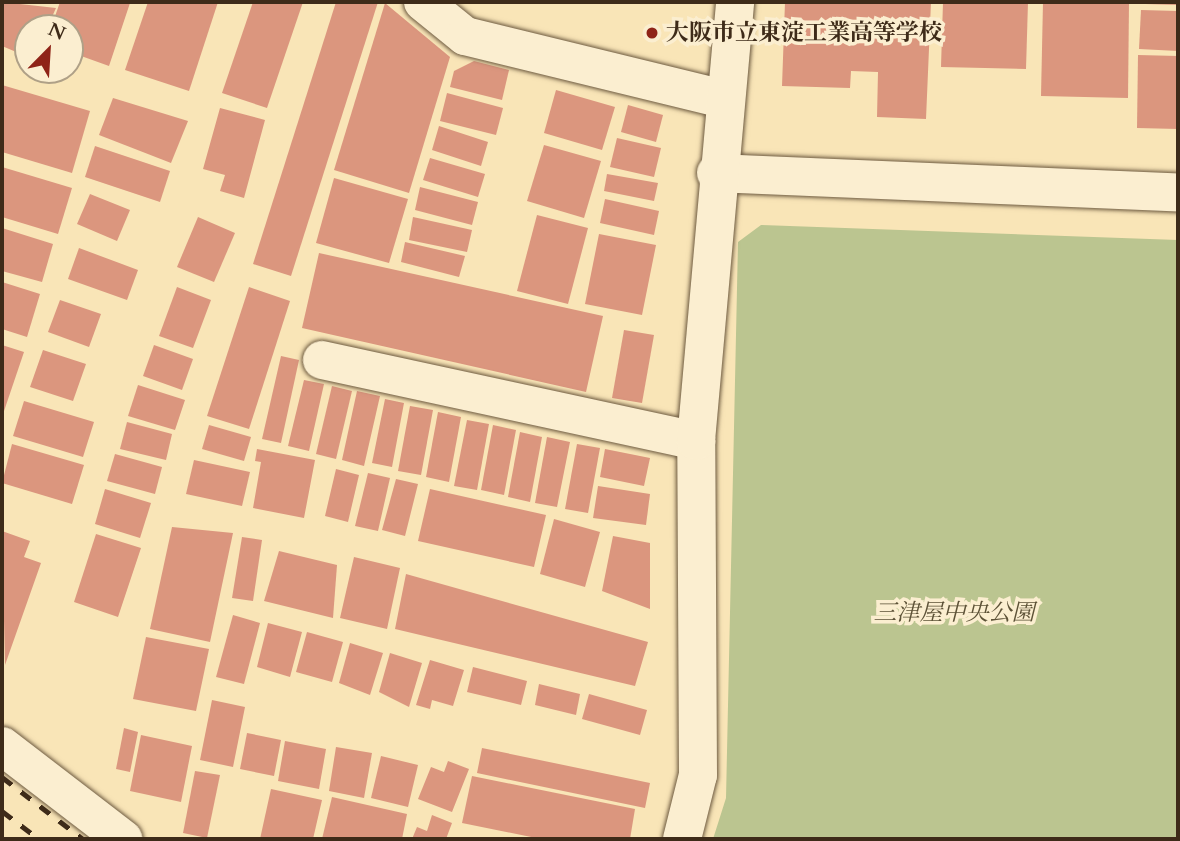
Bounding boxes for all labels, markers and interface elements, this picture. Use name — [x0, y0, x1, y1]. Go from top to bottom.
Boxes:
north arrow — [14, 14, 84, 84]
text: N — [44, 16, 70, 47]
place label: 大阪市立東淀工業高等学校 — [666, 19, 942, 47]
marker: 大阪市立東淀工業高等学校 — [644, 25, 660, 41]
park label: 三津屋中央公園 — [874, 599, 1034, 627]

